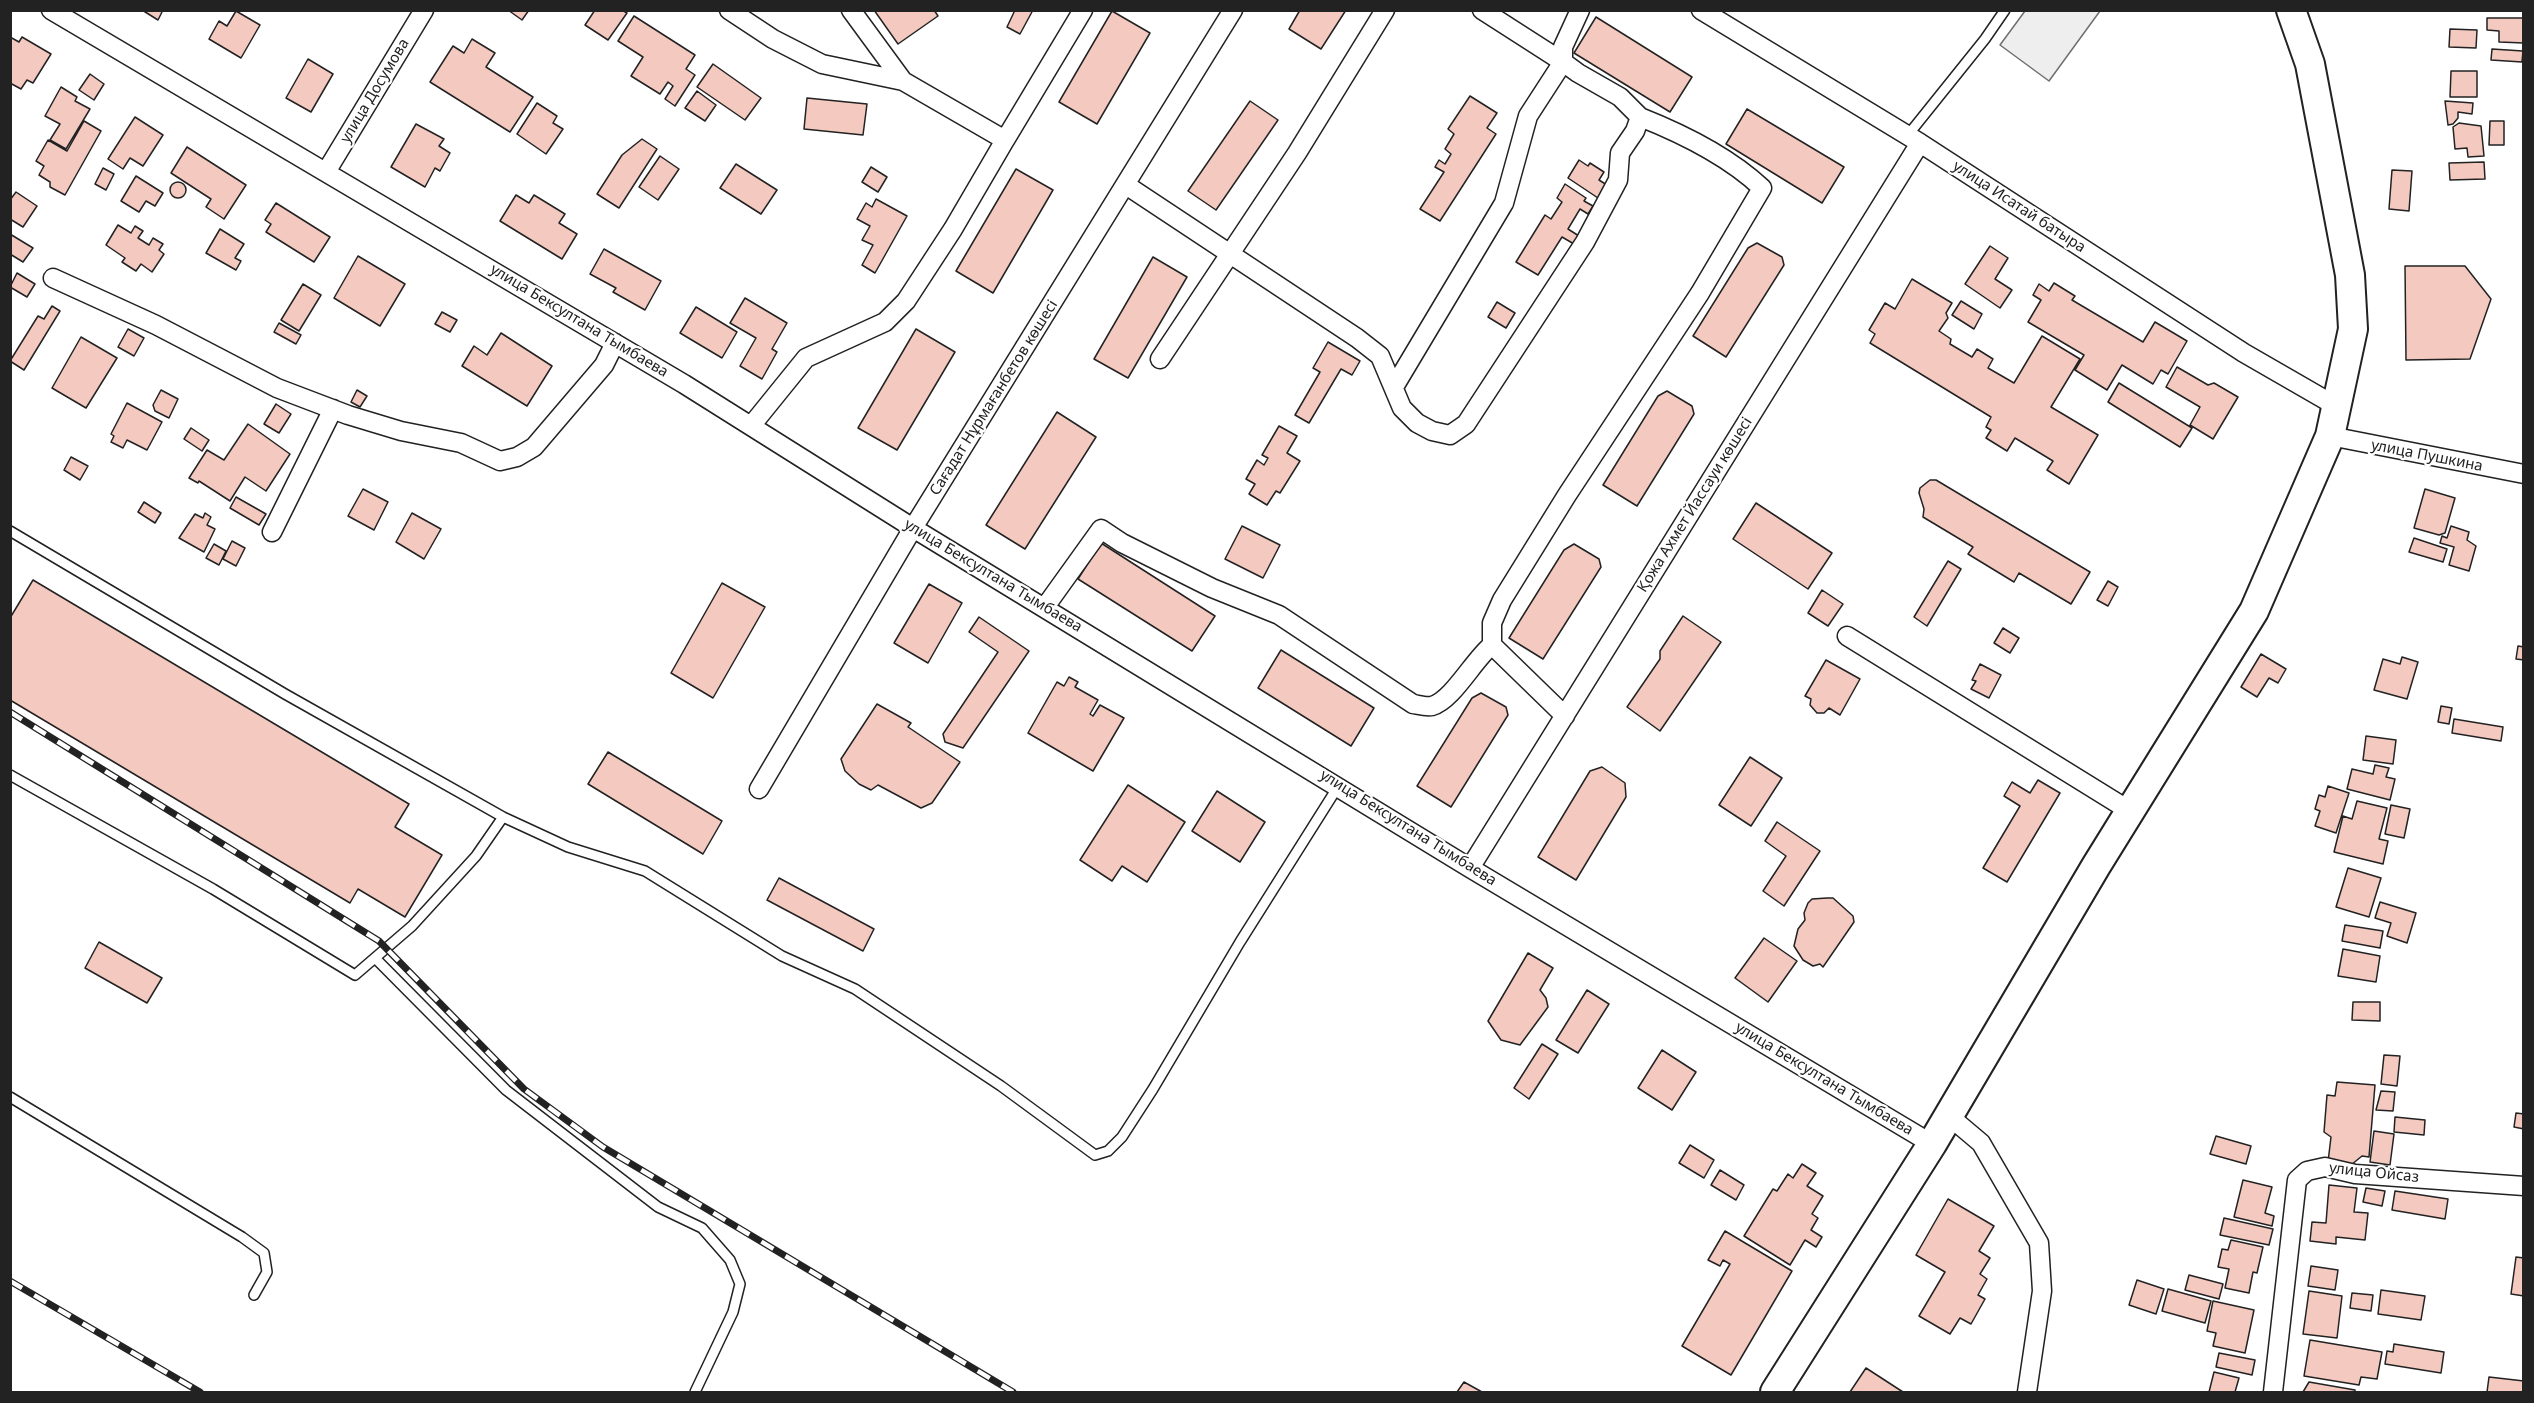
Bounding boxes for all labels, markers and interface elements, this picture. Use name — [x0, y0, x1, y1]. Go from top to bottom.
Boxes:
street label: улица Досумова — [337, 36, 413, 146]
street label: улица Исатай батыра — [1949, 157, 2089, 257]
street label: улица Бексултана Тымбаева — [487, 261, 671, 381]
street label: Сағадат Нұрмағанбетов көшесі — [926, 297, 1062, 499]
street label: Қожа Ахмет Йассауи көшесі — [1634, 414, 1756, 596]
street label: улица Пушкина — [2370, 436, 2484, 476]
street label: улица Бексултана Тымбаева — [901, 516, 1085, 636]
street label: улица Бексултана Тымбаева — [1316, 766, 1500, 890]
street label: улица Бексултана Тымбаева — [1732, 1019, 1916, 1139]
street label: улица Ойсаз — [2328, 1159, 2420, 1187]

